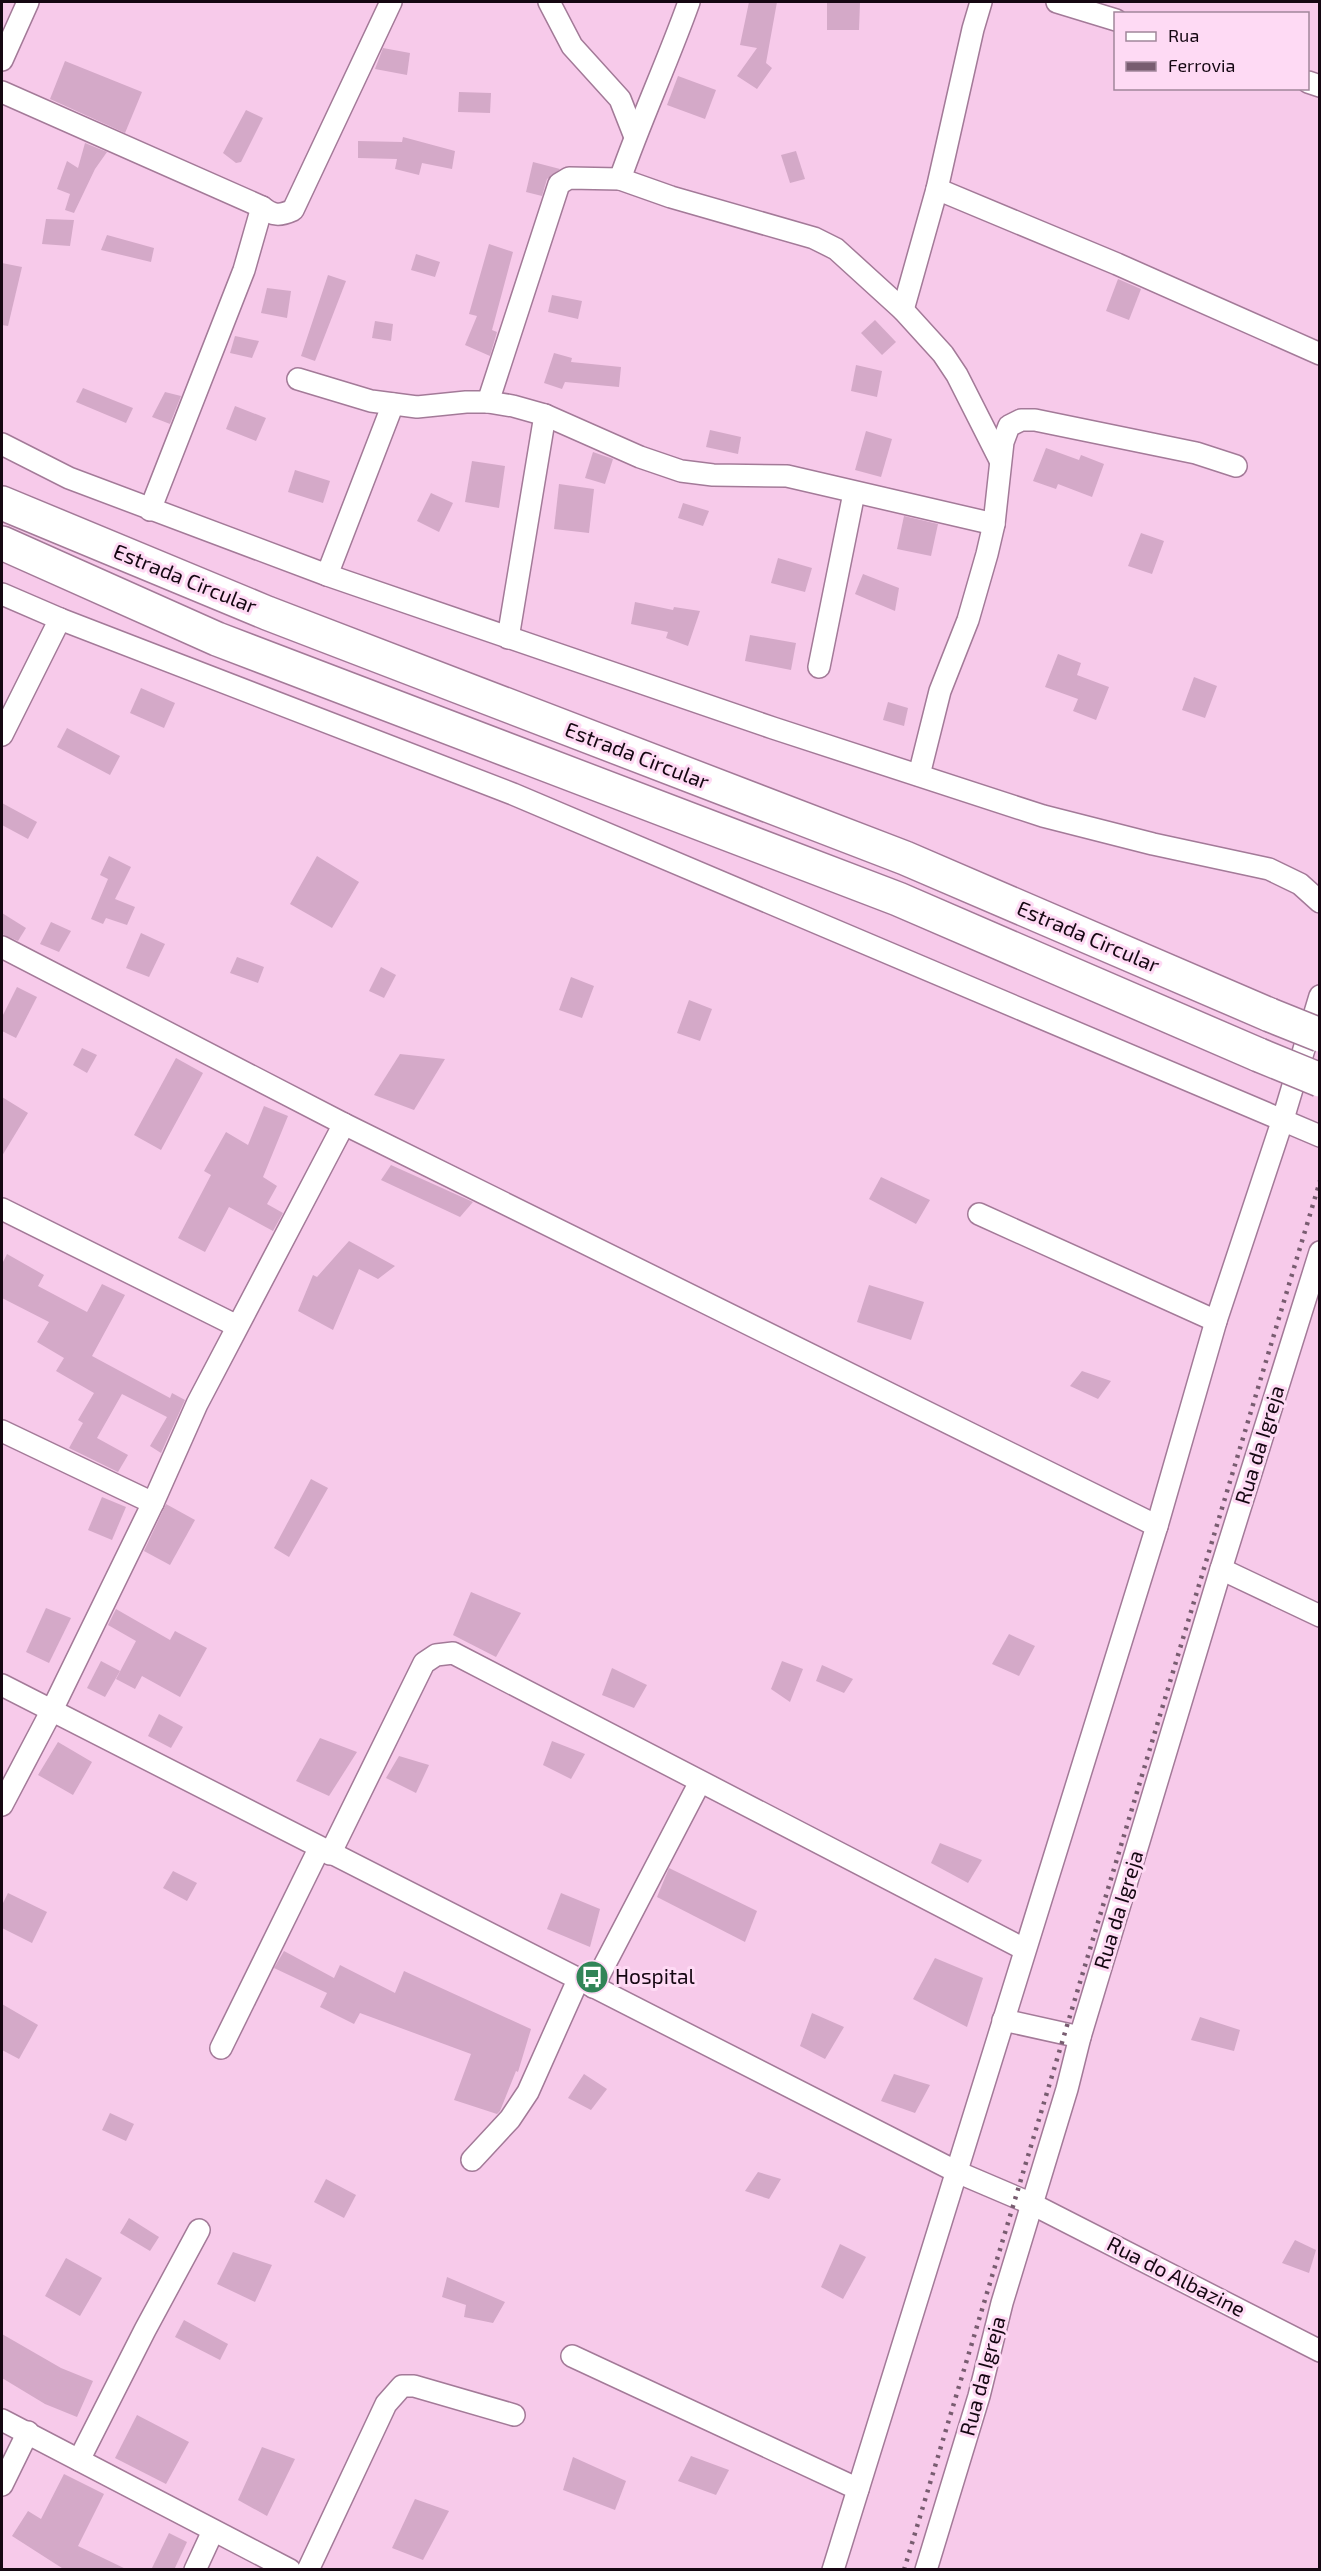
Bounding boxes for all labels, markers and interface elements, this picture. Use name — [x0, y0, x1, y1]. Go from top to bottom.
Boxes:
legend — [1114, 12, 1309, 90]
text: Rua — [1168, 24, 1199, 46]
text: Ferrovia — [1168, 54, 1235, 76]
street label: Estrada Circular — [110, 537, 261, 618]
street label: Estrada Circular — [562, 716, 714, 794]
street label: Estrada Circular — [1014, 894, 1164, 977]
street label: Rua da Igreja — [1229, 1382, 1289, 1507]
street label: Rua da Igreja — [1088, 1847, 1148, 1972]
bus stop icon: Hospital — [574, 1959, 610, 1995]
place label: Hospital — [615, 1963, 696, 1988]
street label: Rua do Albazine — [1104, 2230, 1250, 2321]
street label: Rua da Igreja — [954, 2313, 1010, 2438]

